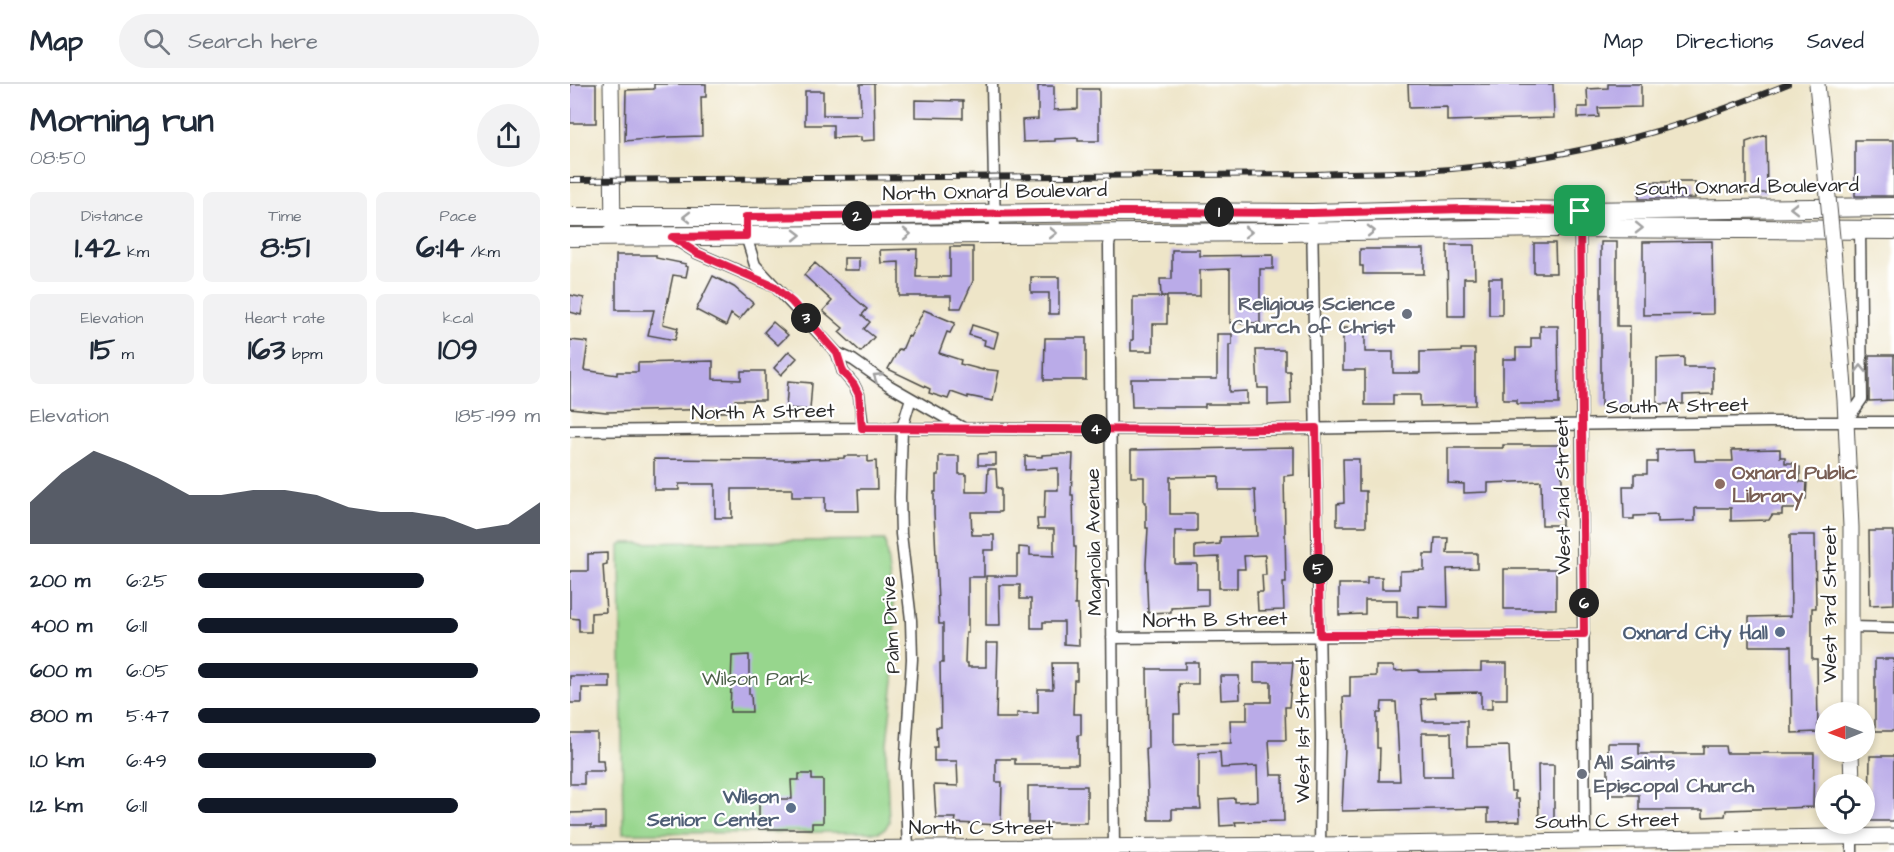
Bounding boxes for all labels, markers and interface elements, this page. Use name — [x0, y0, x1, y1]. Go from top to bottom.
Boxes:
search box — [119, 14, 539, 68]
text: Map — [30, 22, 83, 61]
icon: search — [140, 25, 173, 58]
text: Search here — [188, 26, 318, 57]
text: Map — [1603, 27, 1643, 56]
text: Directions — [1676, 27, 1774, 56]
text: Saved — [1807, 27, 1864, 56]
text: Morning run — [30, 98, 214, 144]
button: share — [477, 104, 540, 167]
text: 08:50 — [30, 144, 86, 172]
street label: South Oxnard Boulevard — [1635, 171, 1859, 203]
street label: North Oxnard Boulevard — [883, 176, 1108, 208]
pin — [1554, 185, 1605, 236]
icon: arrive — [1563, 194, 1596, 227]
pin: 1 — [1204, 197, 1234, 227]
pin: 2 — [842, 201, 872, 231]
text: 1 — [1218, 201, 1220, 223]
one-way arrow — [1789, 202, 1798, 214]
text: Distance — [81, 205, 143, 227]
text: Time — [268, 205, 302, 227]
text: Pace — [439, 205, 477, 227]
text: 2 — [852, 205, 862, 227]
one-way arrow — [683, 211, 692, 223]
one-way arrow — [1635, 222, 1644, 234]
one-way arrow — [1367, 224, 1376, 237]
one-way arrow — [1244, 226, 1253, 238]
text: 1.42 — [75, 227, 120, 269]
text: 8:51 — [260, 227, 310, 269]
text: 6:14 — [416, 227, 464, 269]
one-way arrow — [1049, 227, 1058, 239]
one-way arrow — [903, 228, 912, 240]
one-way arrow — [793, 229, 802, 242]
text: km — [120, 241, 149, 263]
text: /km — [464, 241, 500, 263]
place label: Religious Science Church of Christ — [1232, 290, 1396, 341]
pin: 3 — [791, 303, 821, 333]
text: Elevation — [81, 307, 143, 329]
text: Heart rate — [245, 307, 325, 329]
text: kcal — [443, 307, 473, 329]
text: 3 — [802, 307, 810, 329]
marker: Religious Science Church of Christ — [1400, 307, 1414, 321]
text: 15 — [90, 329, 115, 371]
text: 163 — [248, 329, 286, 371]
text: 109 — [438, 329, 478, 371]
text: m — [115, 343, 134, 365]
text: bpm — [286, 343, 322, 365]
one-way arrow — [1855, 364, 1867, 373]
one-way arrow — [873, 373, 884, 384]
street label: South A Street — [1605, 391, 1749, 421]
street label: North A Street — [691, 397, 835, 427]
text: Elevation — [30, 402, 109, 430]
text: 185–199 m — [455, 402, 540, 430]
pin: 4 — [1081, 414, 1111, 444]
street label: West 2nd Street — [1548, 417, 1578, 575]
text: 4 — [1091, 418, 1101, 440]
place label: Oxnard Public Library — [1732, 459, 1858, 511]
street label: Magnolia Avenue — [1079, 468, 1110, 616]
marker: Oxnard Public Library — [1713, 477, 1727, 491]
street label: West 3rd Street — [1816, 526, 1844, 682]
pin: 5 — [1303, 554, 1333, 584]
text: 5 — [1312, 558, 1324, 580]
text: 200 m — [30, 567, 90, 595]
text: 6:25 — [126, 567, 167, 595]
street label: Palm Drive — [874, 575, 908, 675]
pin: 6 — [1569, 588, 1599, 618]
text: 6 — [1579, 592, 1589, 614]
street label: North B Street — [1142, 605, 1288, 635]
text: 400 m — [30, 612, 92, 640]
text: 6:11 — [126, 612, 147, 640]
place label: Oxnard City Hall — [1623, 619, 1768, 648]
marker: Oxnard City Hall — [1773, 625, 1787, 639]
text: 600 m — [30, 657, 91, 685]
text: 6:05 — [126, 657, 169, 685]
street label: West 1st Street — [1289, 657, 1317, 803]
park label: Wilson Park — [702, 665, 812, 693]
text: 800 m — [30, 702, 92, 730]
text: 5:47 — [126, 702, 169, 730]
north arrow — [1815, 702, 1875, 762]
map controls — [1815, 702, 1875, 834]
text: 1.0 km — [30, 747, 84, 775]
text: 6:49 — [126, 747, 167, 775]
place label: All Saints Episcopal Church — [1594, 749, 1755, 800]
marker: All Saints Episcopal Church — [1575, 767, 1589, 781]
button: locate — [1815, 774, 1875, 834]
place label: Wilson Senior Center — [646, 783, 780, 834]
text: 1.2 km — [30, 792, 83, 820]
text: 6:11 — [126, 792, 147, 820]
marker: Wilson Senior Center — [784, 801, 798, 815]
street label: South C Street — [1535, 806, 1679, 836]
street label: North C Street — [909, 814, 1053, 842]

